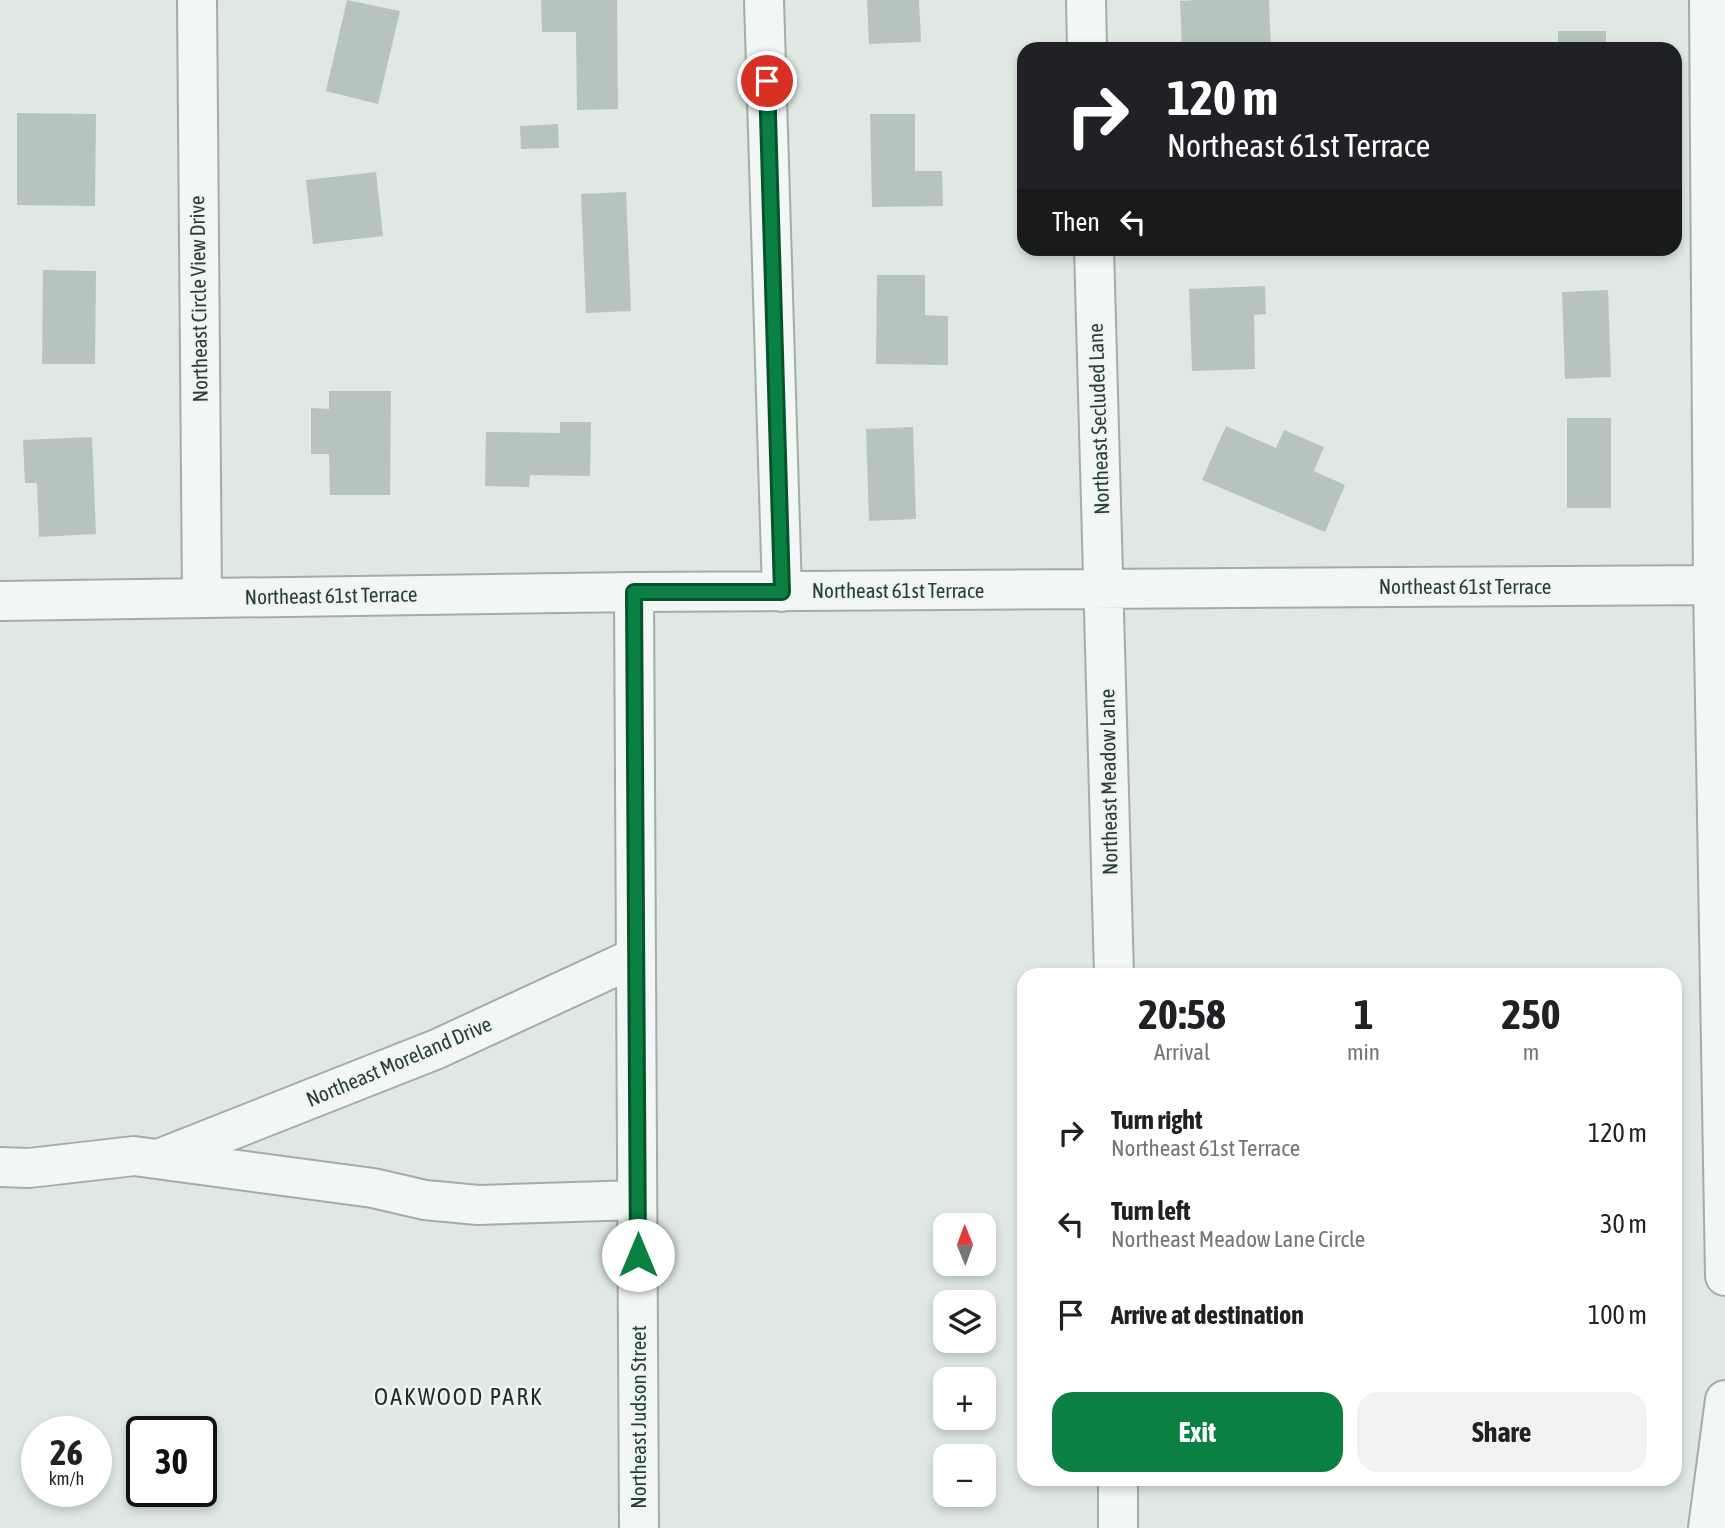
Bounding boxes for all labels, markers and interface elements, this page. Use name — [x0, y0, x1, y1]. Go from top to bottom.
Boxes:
pin — [737, 51, 797, 111]
icon: arrive — [748, 62, 786, 100]
text: 120 m — [1167, 69, 1278, 125]
icon: right — [1052, 70, 1143, 161]
text: Northeast 61st Terrace — [1167, 127, 1430, 164]
street label: Northeast Circle View Drive — [184, 195, 212, 403]
icon: left — [1114, 203, 1152, 241]
text: Then — [1052, 207, 1100, 237]
street label: Northeast Secluded Lane — [1083, 323, 1113, 515]
street label: Northeast 61st Terrace — [1379, 574, 1551, 598]
street label: Northeast 61st Terrace — [812, 578, 984, 602]
street label: Northeast 61st Terrace — [244, 581, 418, 609]
street label: Northeast Meadow Lane — [1094, 689, 1122, 875]
text: 20:58 — [1138, 990, 1226, 1038]
text: 1 — [1354, 990, 1373, 1038]
text: 250 — [1501, 990, 1561, 1038]
street label: Northeast Moreland Drive — [302, 1011, 495, 1111]
text: Arrival — [1154, 1039, 1210, 1065]
text: min — [1347, 1039, 1380, 1065]
text: m — [1523, 1039, 1539, 1065]
text: Turn right — [1111, 1105, 1202, 1135]
icon: right — [1052, 1114, 1090, 1152]
text: 120 m — [1588, 1118, 1647, 1148]
text: Northeast 61st Terrace — [1111, 1135, 1300, 1161]
text: Turn left — [1111, 1196, 1191, 1226]
icon: left — [1052, 1205, 1090, 1243]
text: 30 m — [1600, 1209, 1647, 1239]
north arrow — [933, 1213, 996, 1276]
map controls — [933, 1213, 996, 1507]
position arrow — [601, 1218, 675, 1292]
text: Northeast Meadow Lane Circle — [1111, 1226, 1365, 1252]
button: layers — [933, 1290, 996, 1353]
icon: arrive — [1052, 1296, 1090, 1334]
text: Arrive at destination — [1111, 1300, 1304, 1330]
text: 100 m — [1588, 1300, 1647, 1330]
street label: Northeast Judson Street — [626, 1325, 650, 1509]
button: + — [933, 1367, 996, 1430]
district label: OAKWOOD PARK — [374, 1383, 544, 1410]
button: Exit — [1052, 1392, 1343, 1472]
button: Share — [1357, 1392, 1647, 1472]
speed limit sign: 30 — [126, 1416, 217, 1507]
text: 26 — [50, 1432, 83, 1472]
button: − — [933, 1444, 996, 1507]
text: km/h — [49, 1468, 84, 1489]

